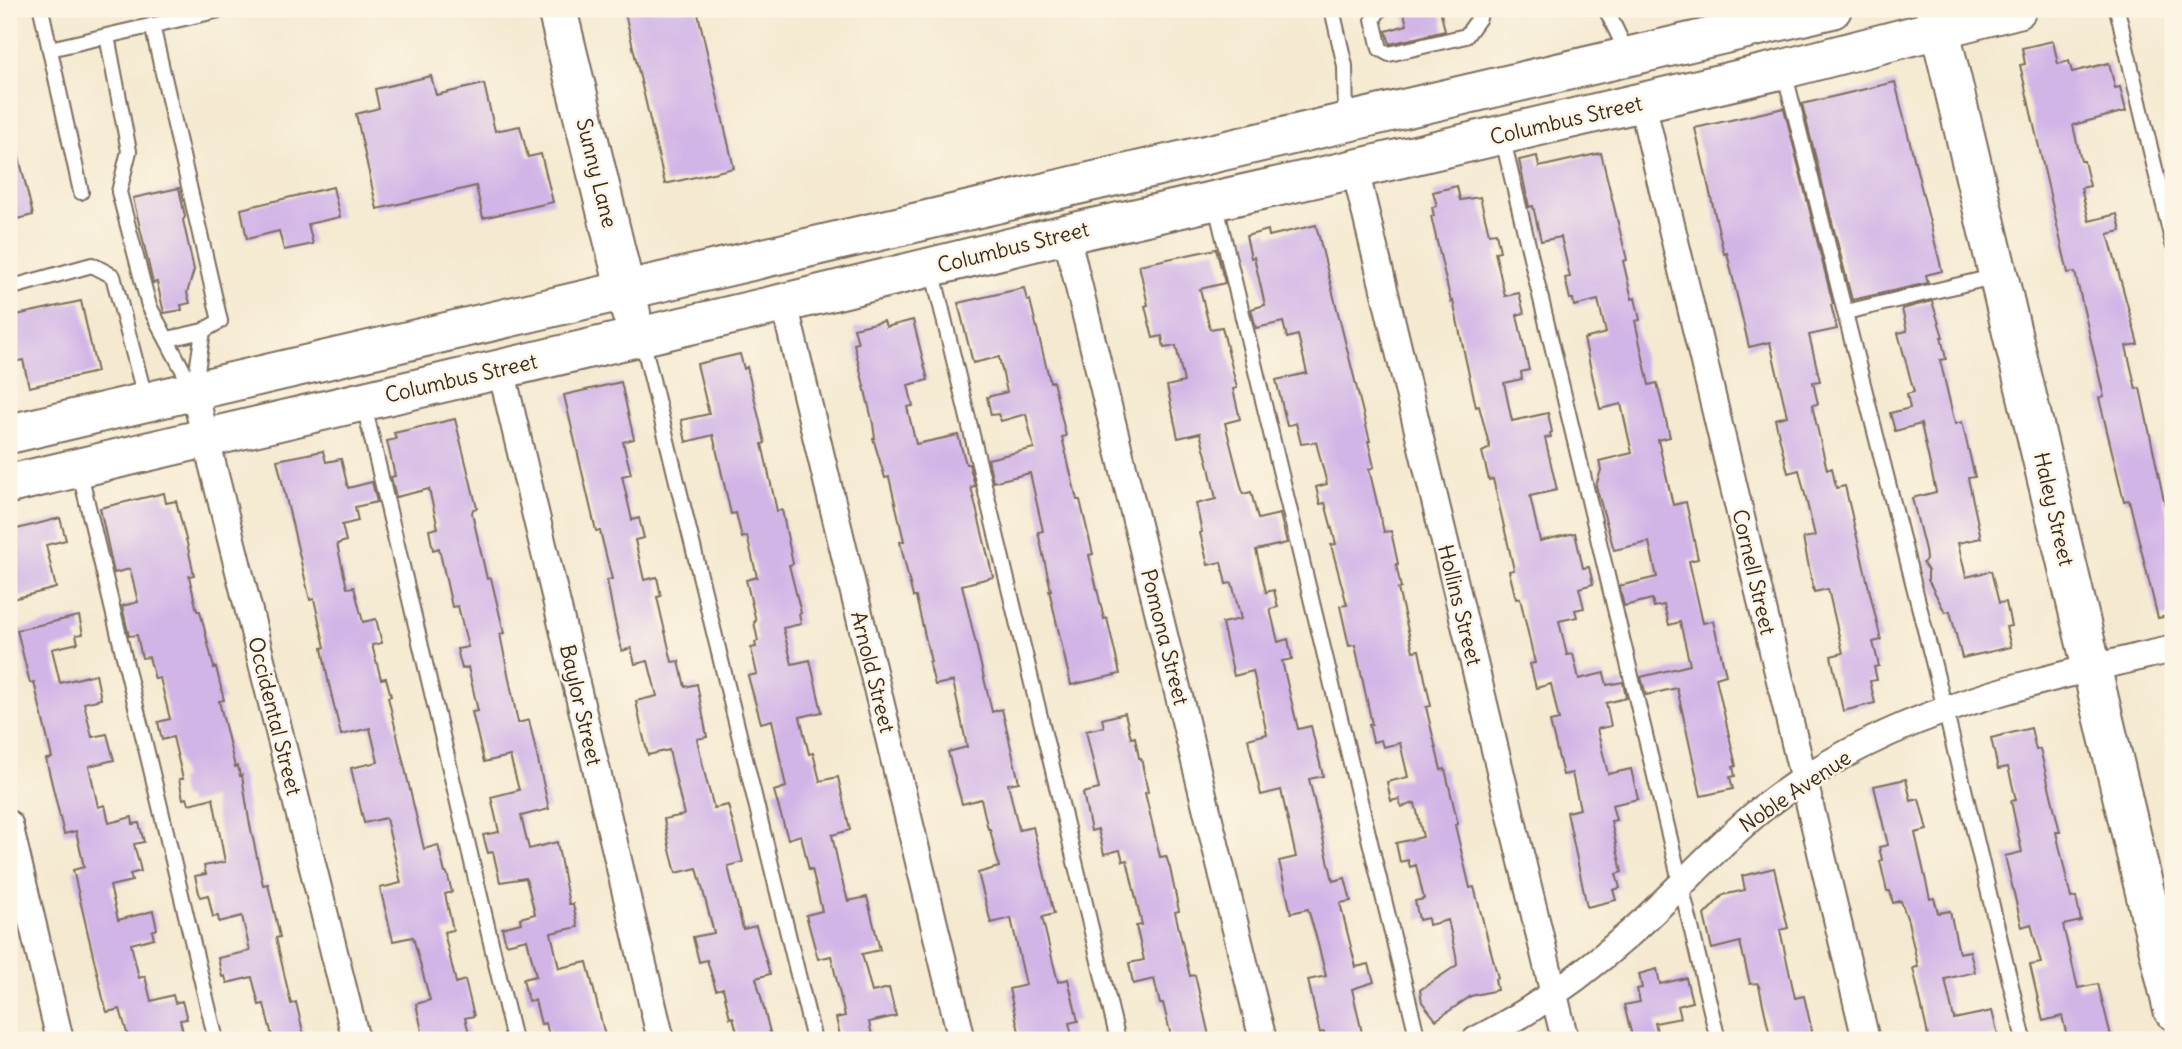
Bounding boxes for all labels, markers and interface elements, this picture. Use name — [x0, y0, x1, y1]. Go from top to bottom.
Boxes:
street label: Columbus Street — [1487, 89, 1645, 151]
street label: Sunny Lane — [570, 115, 624, 231]
street label: Columbus Street — [934, 215, 1092, 279]
street label: Columbus Street — [382, 347, 540, 409]
street label: Haley Street — [2028, 449, 2080, 569]
street label: Cornell Street — [1726, 507, 1782, 637]
street label: Hollins Street — [1432, 542, 1488, 668]
street label: Pomona Street — [1135, 566, 1195, 708]
street label: Arnold Street — [845, 609, 901, 735]
street label: Occidental Street — [242, 634, 308, 798]
street label: Baylor Street — [554, 642, 608, 768]
street label: Noble Avenue — [1734, 744, 1856, 838]

